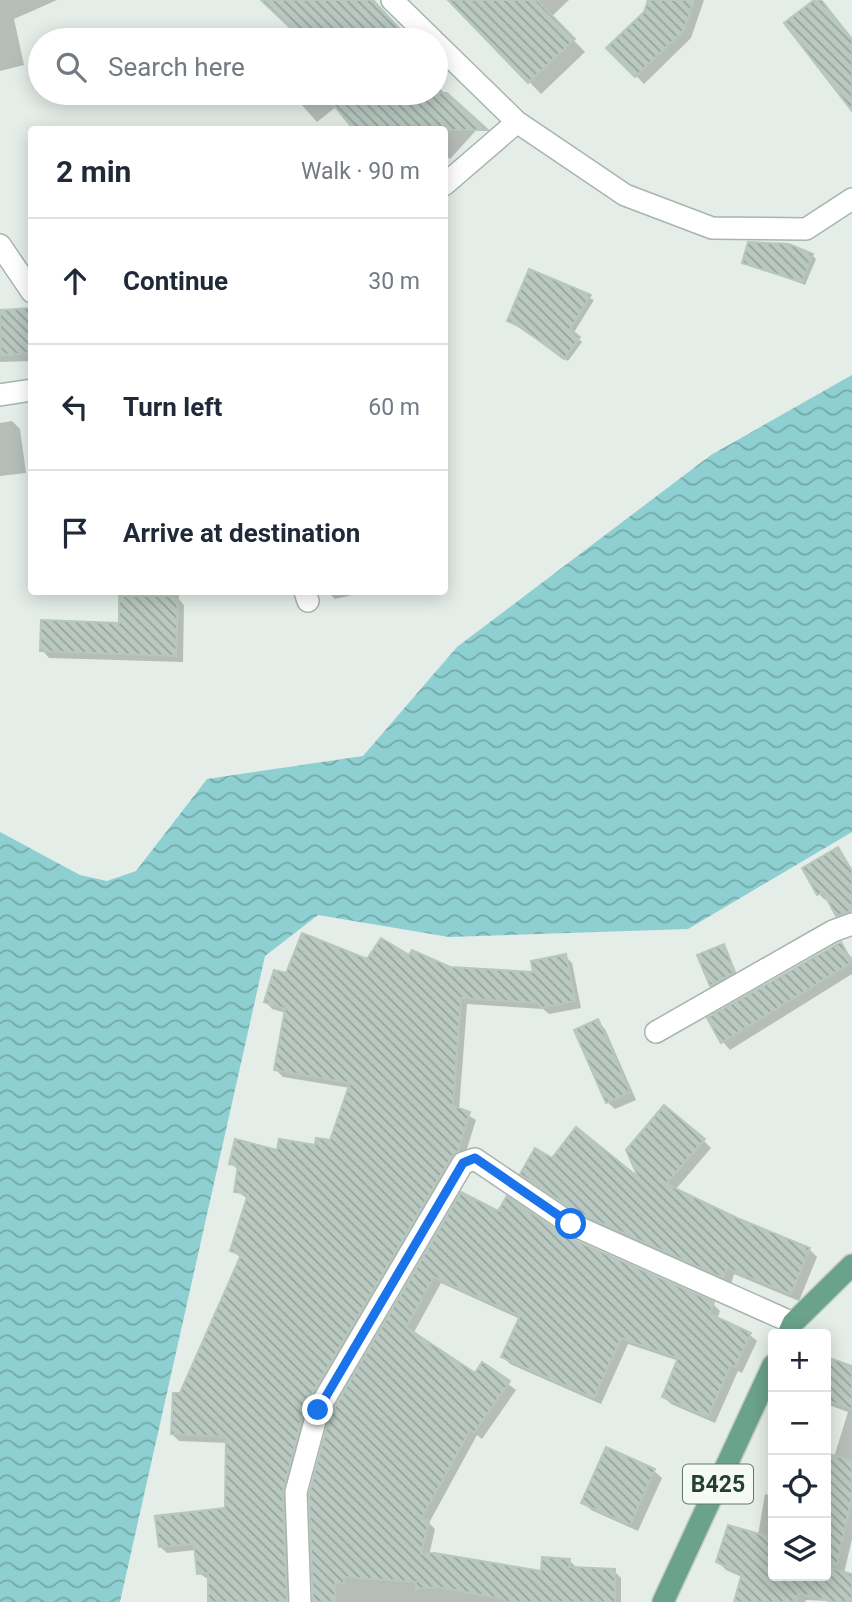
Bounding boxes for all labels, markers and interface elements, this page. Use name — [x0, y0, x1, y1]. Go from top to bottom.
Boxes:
search box — [28, 28, 448, 105]
icon: search — [52, 48, 90, 86]
text: Search here — [108, 52, 245, 82]
text: 2 min — [56, 154, 131, 189]
text: Walk · 90 m — [301, 158, 420, 185]
icon: ahead — [56, 262, 94, 300]
text: Continue — [123, 266, 228, 296]
text: 30 m — [368, 268, 420, 295]
icon: left — [56, 388, 94, 426]
text: Turn left — [123, 392, 222, 422]
text: 60 m — [368, 394, 420, 421]
icon: arrive — [56, 514, 94, 552]
text: Arrive at destination — [123, 518, 360, 548]
route start — [555, 1208, 586, 1239]
map controls — [768, 1329, 831, 1581]
button: + — [768, 1329, 831, 1392]
button: − — [768, 1392, 831, 1455]
route end — [302, 1394, 333, 1425]
button: locate — [768, 1455, 831, 1518]
road number: B425 — [683, 1464, 753, 1504]
button: layers — [768, 1518, 831, 1581]

